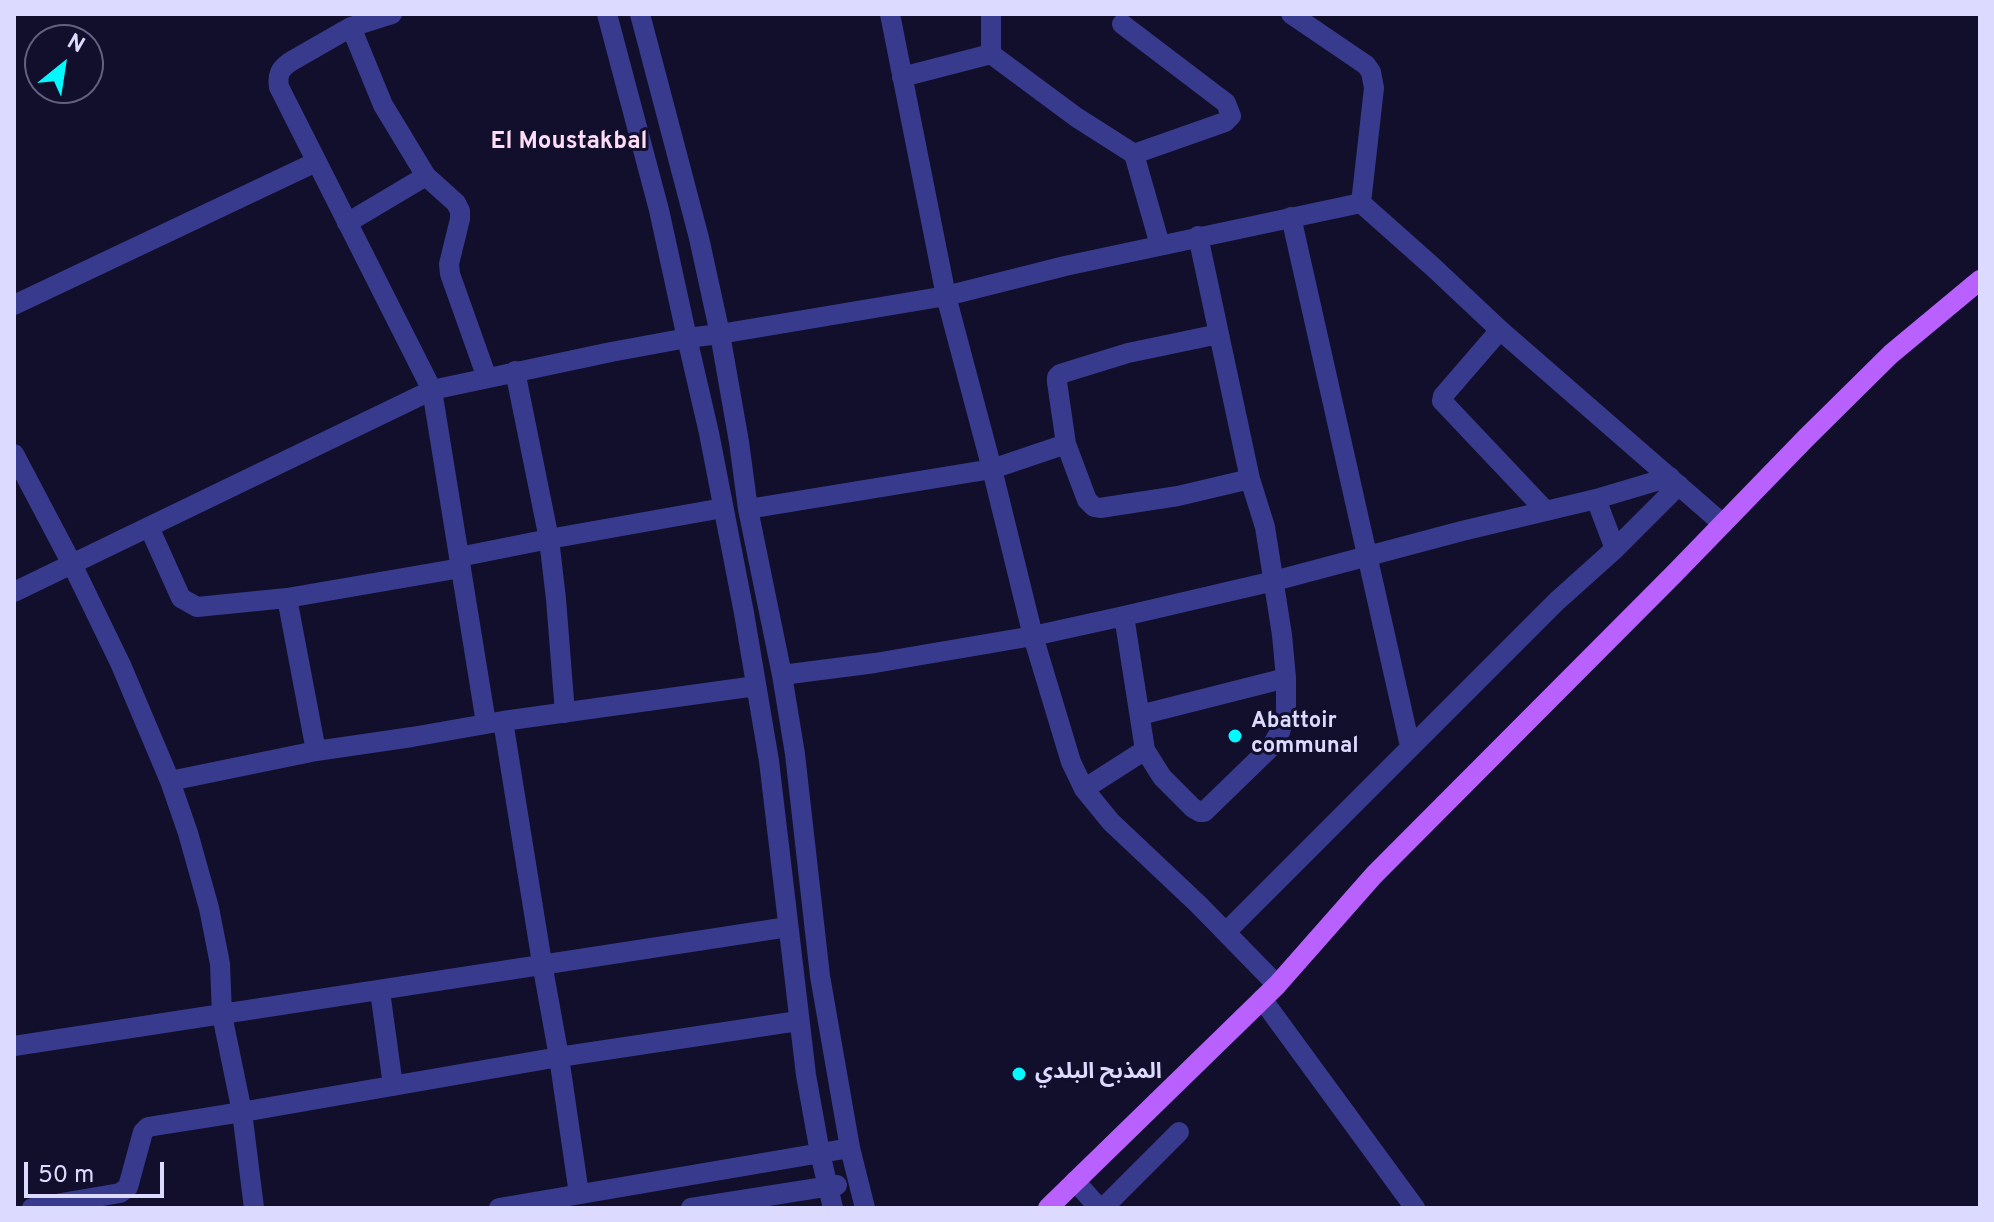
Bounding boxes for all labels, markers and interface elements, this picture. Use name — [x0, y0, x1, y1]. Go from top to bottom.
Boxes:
north arrow — [24, 24, 104, 104]
text: N — [62, 29, 89, 60]
district label: El Moustakbal — [490, 129, 648, 157]
place label: Abattoir communal — [1251, 710, 1359, 762]
marker: Abattoir communal — [1226, 727, 1244, 745]
place label: المذبح البلدي — [1035, 1061, 1162, 1087]
marker: المذبح البلدي — [1010, 1065, 1028, 1083]
scale bar — [28, 1146, 168, 1196]
text: 50 m — [38, 1161, 94, 1191]

